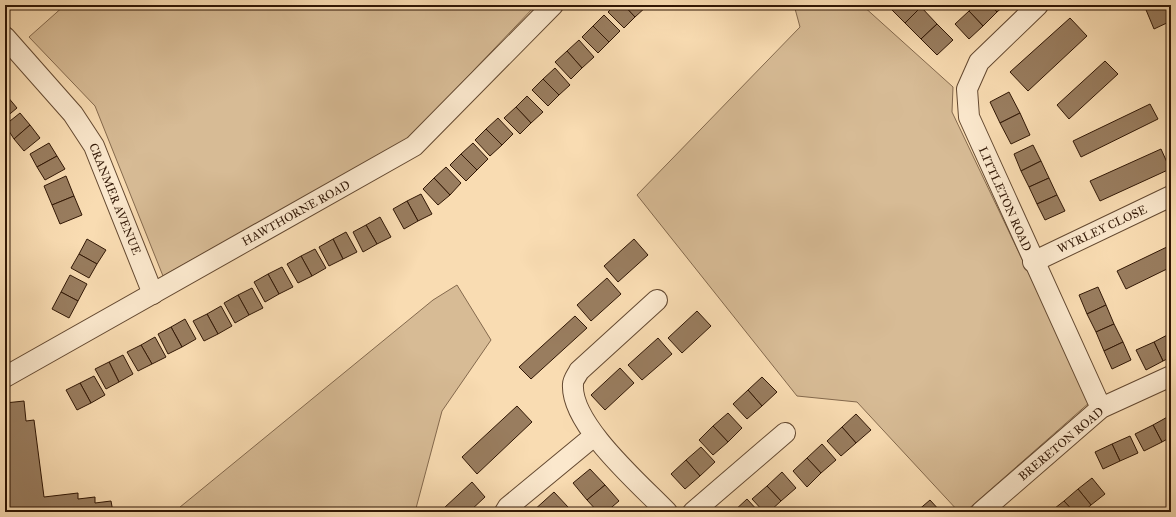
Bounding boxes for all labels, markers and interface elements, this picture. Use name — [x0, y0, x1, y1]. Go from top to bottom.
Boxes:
street label: CRANMER AVENUE — [86, 141, 144, 257]
street label: LITTLETON ROAD — [976, 145, 1034, 253]
street label: HAWTHORNE ROAD — [240, 177, 352, 249]
street label: WYRLEY CLOSE — [1055, 202, 1149, 256]
street label: BRERETON ROAD — [1016, 404, 1106, 484]

